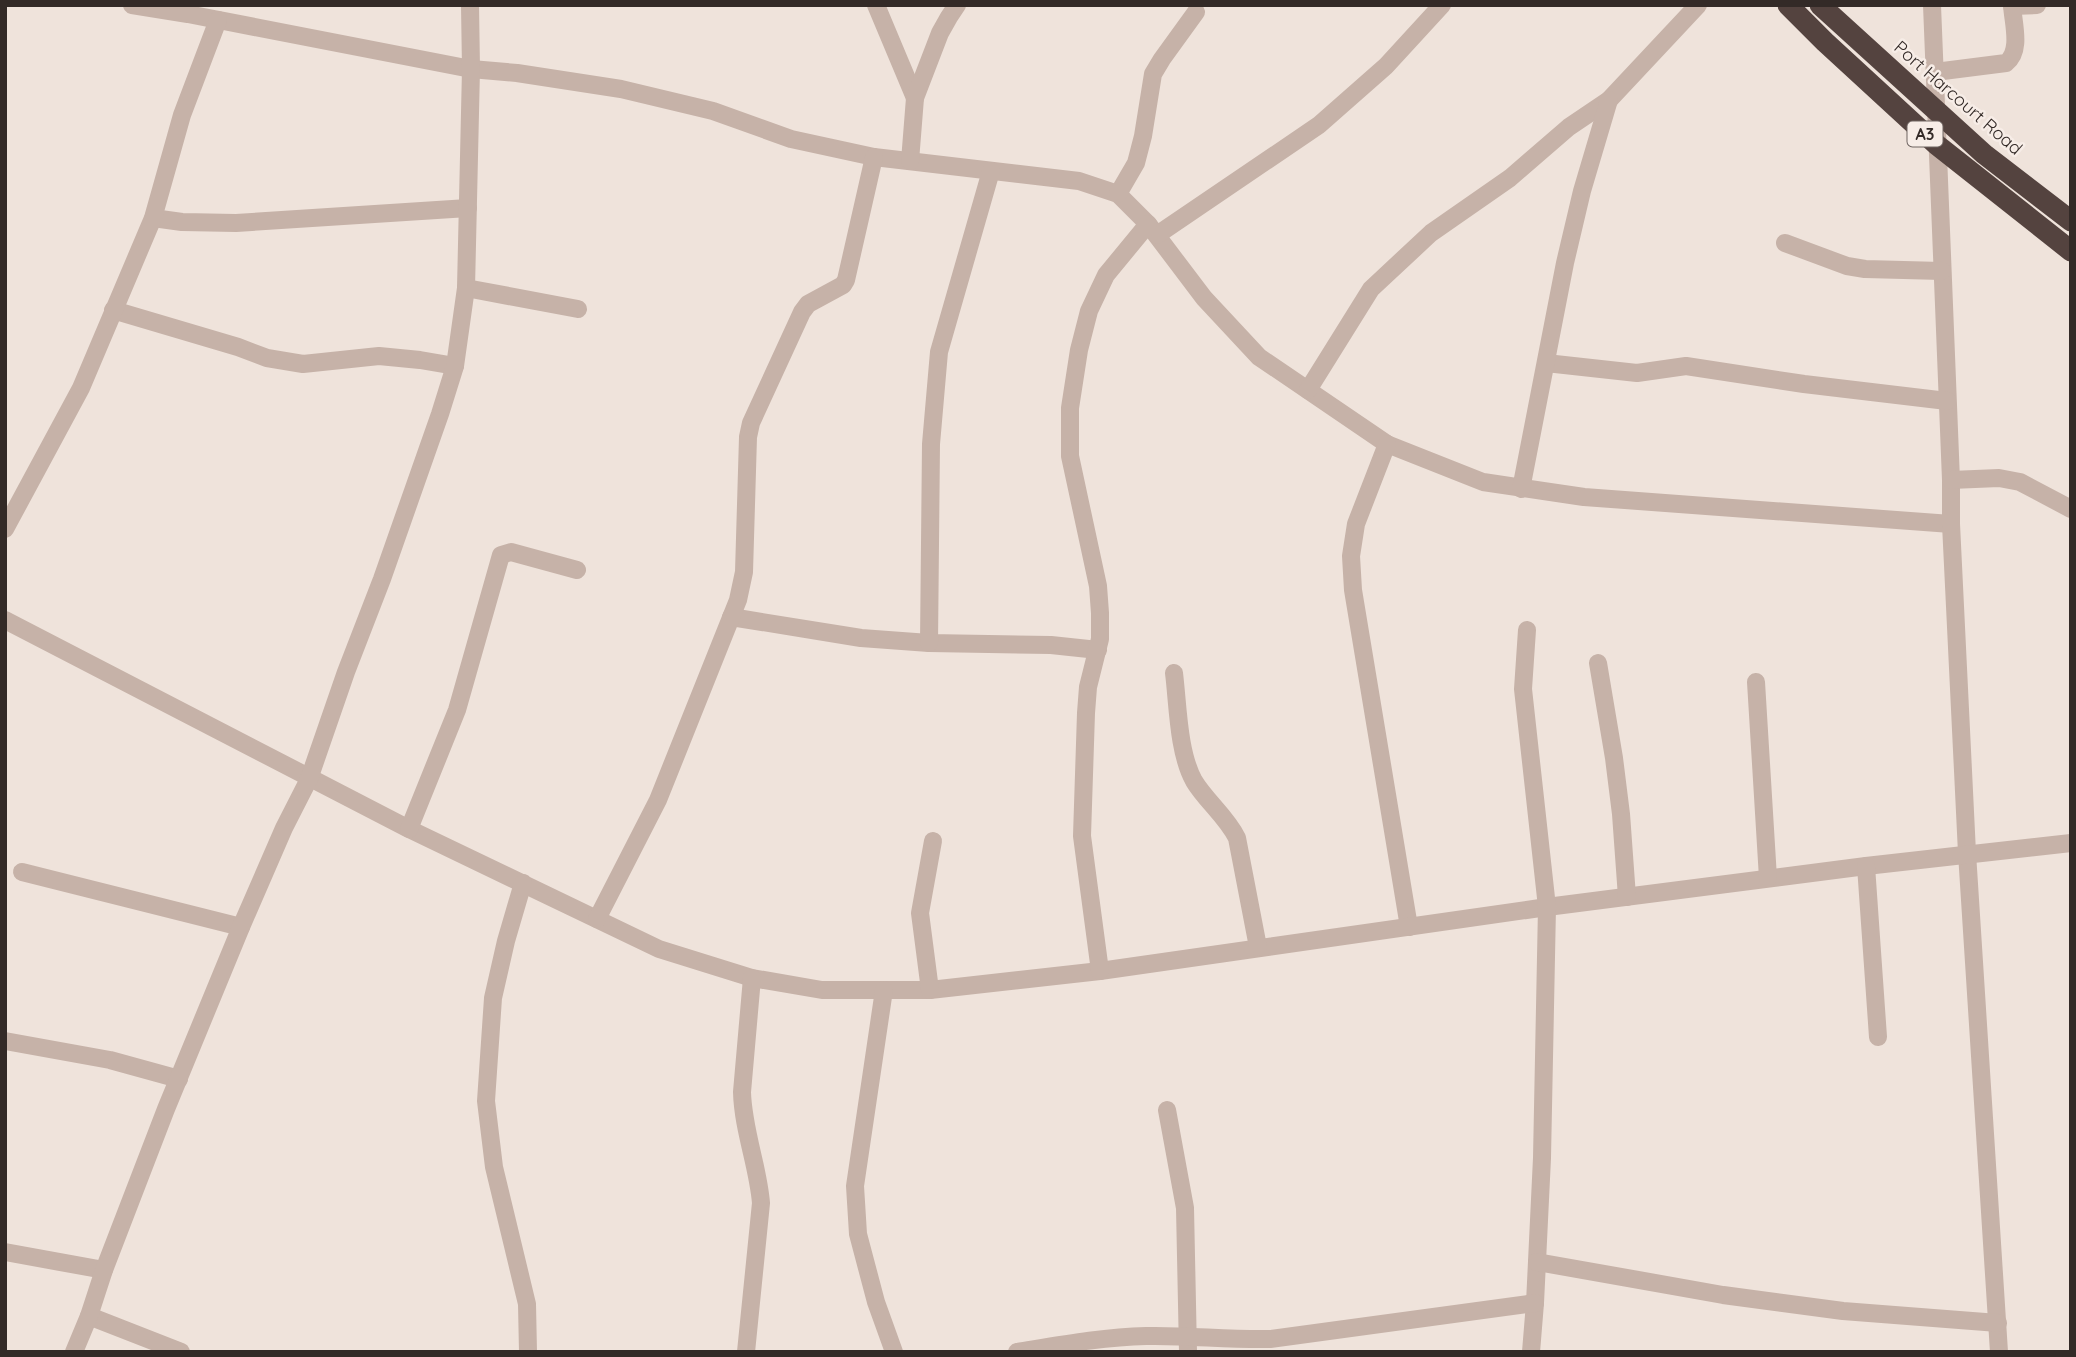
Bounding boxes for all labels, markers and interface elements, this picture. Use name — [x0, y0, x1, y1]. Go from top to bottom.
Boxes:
street label: Port Harcourt Road — [1889, 36, 2027, 160]
road number: A3 — [1908, 122, 1942, 146]

